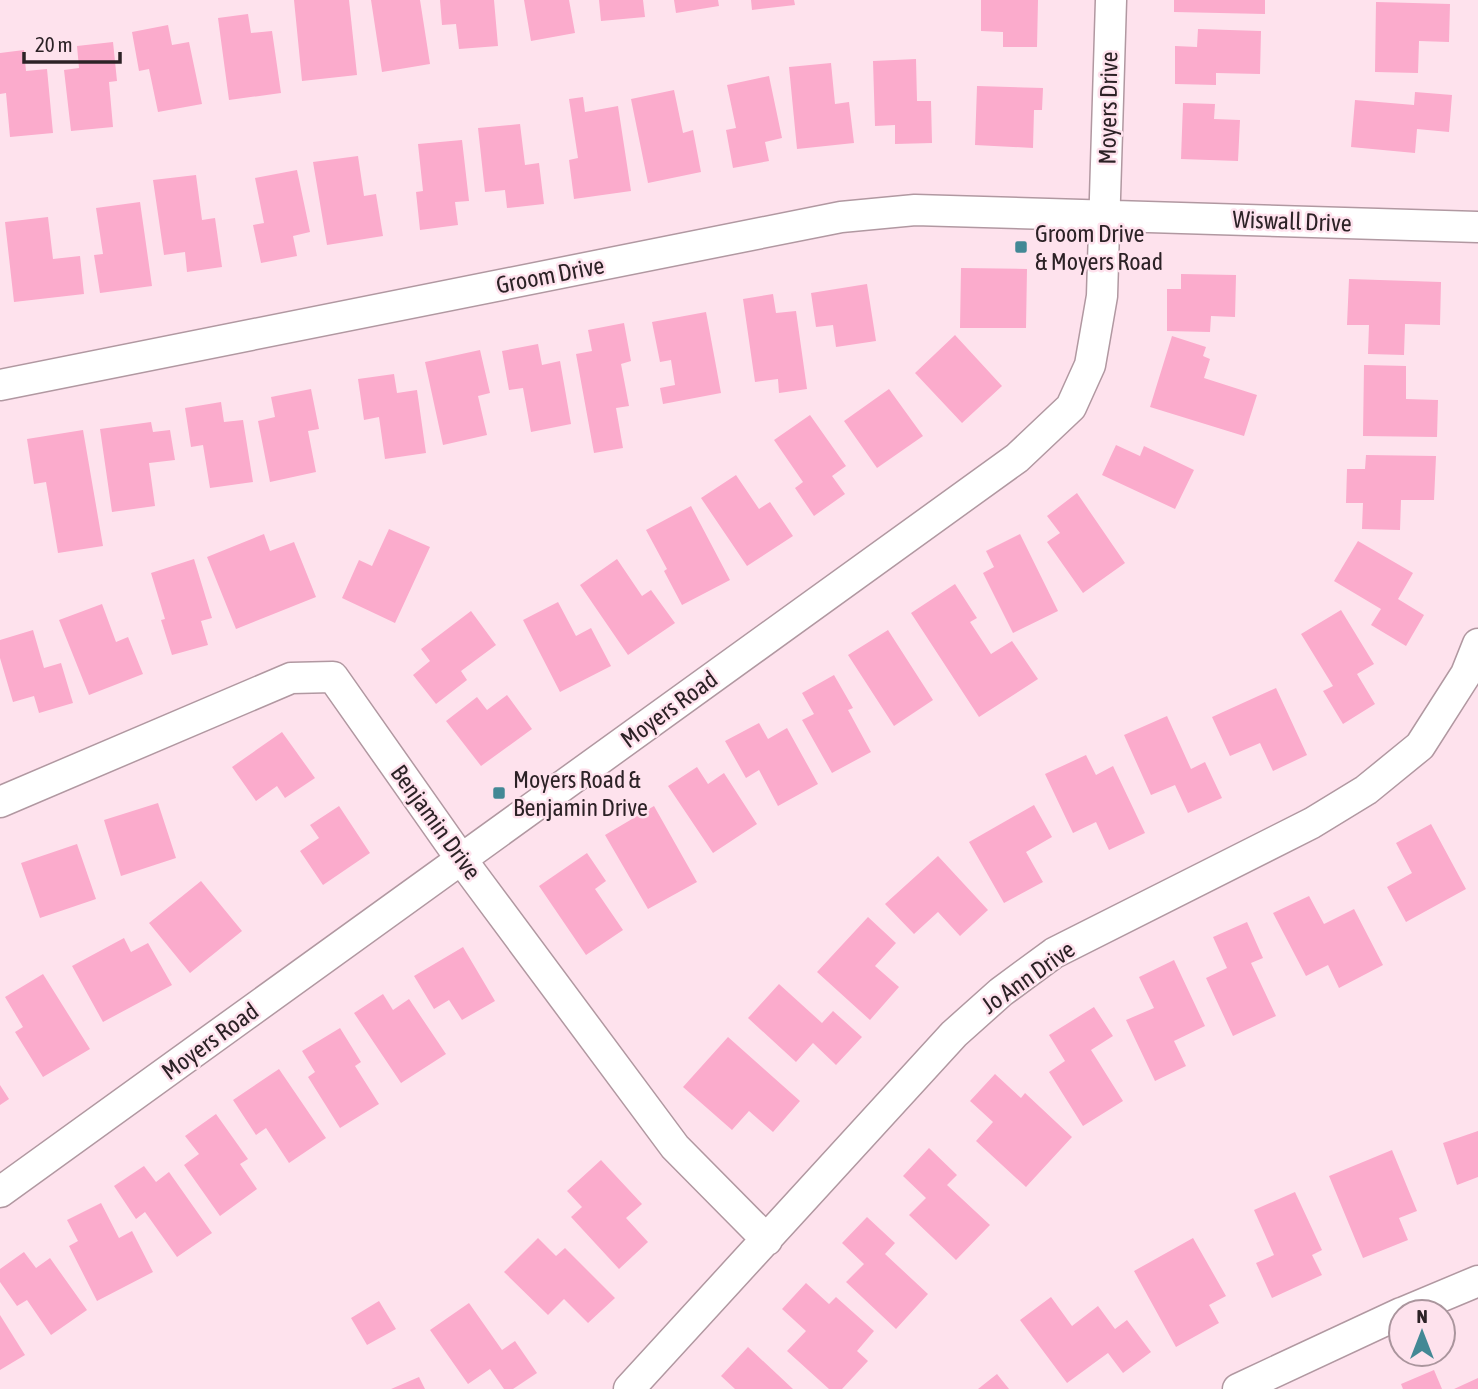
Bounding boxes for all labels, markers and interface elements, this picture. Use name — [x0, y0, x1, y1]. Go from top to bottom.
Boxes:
scale bar — [24, 21, 121, 65]
text: 20 m — [35, 32, 73, 56]
street label: Moyers Drive — [1094, 51, 1122, 165]
street label: Wiswall Drive — [1232, 205, 1352, 237]
place label: Groom Drive & Moyers Road — [1035, 220, 1163, 275]
marker: Groom Drive & Moyers Road — [1013, 239, 1029, 255]
street label: Groom Drive — [494, 251, 606, 299]
street label: Moyers Road — [616, 665, 722, 753]
street label: Benjamin Drive — [385, 759, 487, 885]
place label: Moyers Road & Benjamin Drive — [513, 766, 648, 821]
marker: Moyers Road & Benjamin Drive — [491, 785, 507, 801]
street label: Jo Ann Drive — [976, 935, 1080, 1019]
street label: Moyers Road — [157, 997, 263, 1085]
north arrow — [1387, 1298, 1457, 1368]
text: N — [1416, 1305, 1428, 1327]

